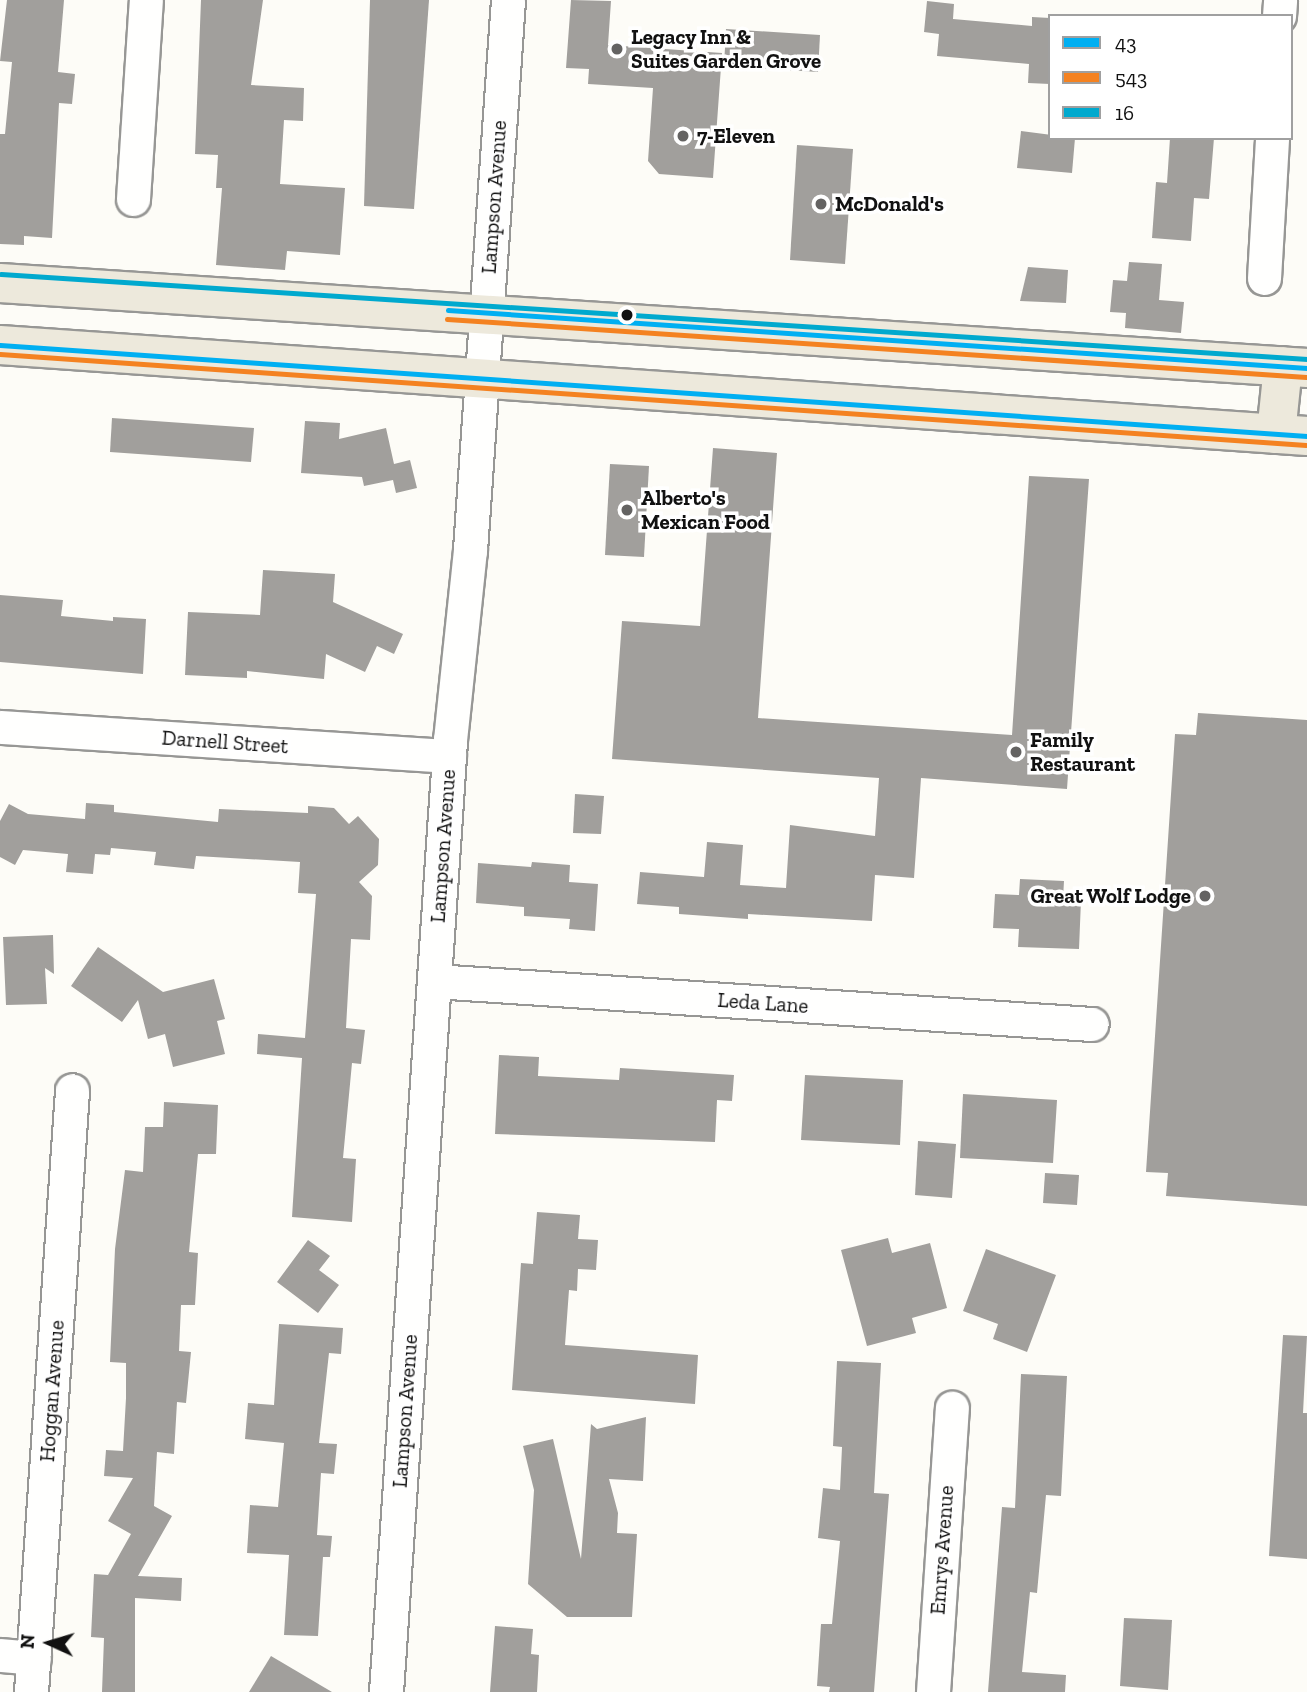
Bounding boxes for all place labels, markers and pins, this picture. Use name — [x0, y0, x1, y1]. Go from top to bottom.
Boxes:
place label: Legacy Inn & Suites Garden Grove — [631, 24, 821, 74]
marker: Legacy Inn & Suites Garden Grove — [609, 41, 625, 57]
place label: 7-Eleven — [697, 123, 775, 149]
marker: 7-Eleven — [675, 128, 691, 144]
place label: McDonald's — [835, 191, 944, 217]
marker: McDonald's — [813, 196, 829, 212]
unlabelled marker — [620, 308, 634, 322]
place label: Alberto's Mexican Food — [641, 485, 770, 535]
marker: Alberto's Mexican Food — [619, 502, 635, 518]
place label: Family Restaurant — [1030, 727, 1135, 777]
marker: Family Restaurant — [1008, 744, 1024, 760]
place label: Great Wolf Lodge — [1030, 883, 1191, 909]
marker: Great Wolf Lodge — [1197, 888, 1213, 904]

